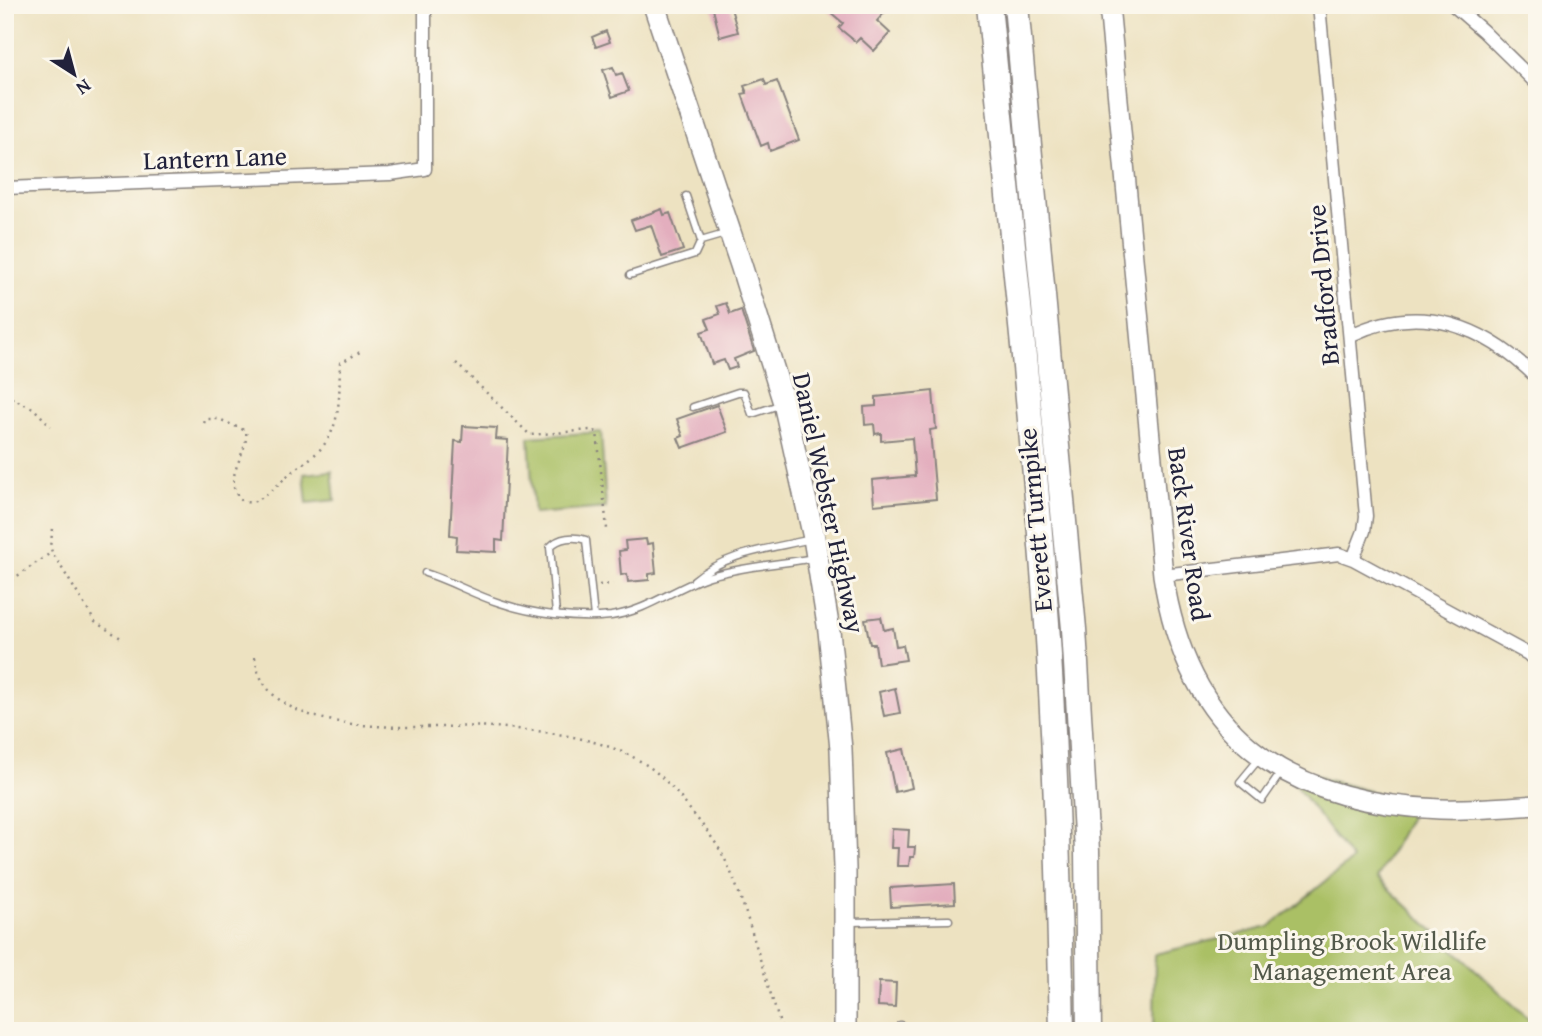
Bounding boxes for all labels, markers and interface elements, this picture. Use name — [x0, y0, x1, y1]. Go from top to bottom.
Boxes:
north arrow — [38, 38, 108, 108]
text: N — [70, 73, 97, 103]
street label: Lantern Lane — [142, 136, 287, 179]
street label: Bradford Drive — [1296, 203, 1349, 367]
street label: Daniel Webster Highway — [783, 369, 876, 637]
street label: Everett Turnpike — [1007, 426, 1062, 614]
street label: Back River Road — [1158, 445, 1221, 623]
park label: Dumpling Brook Wildlife Management Area — [1217, 921, 1487, 990]

